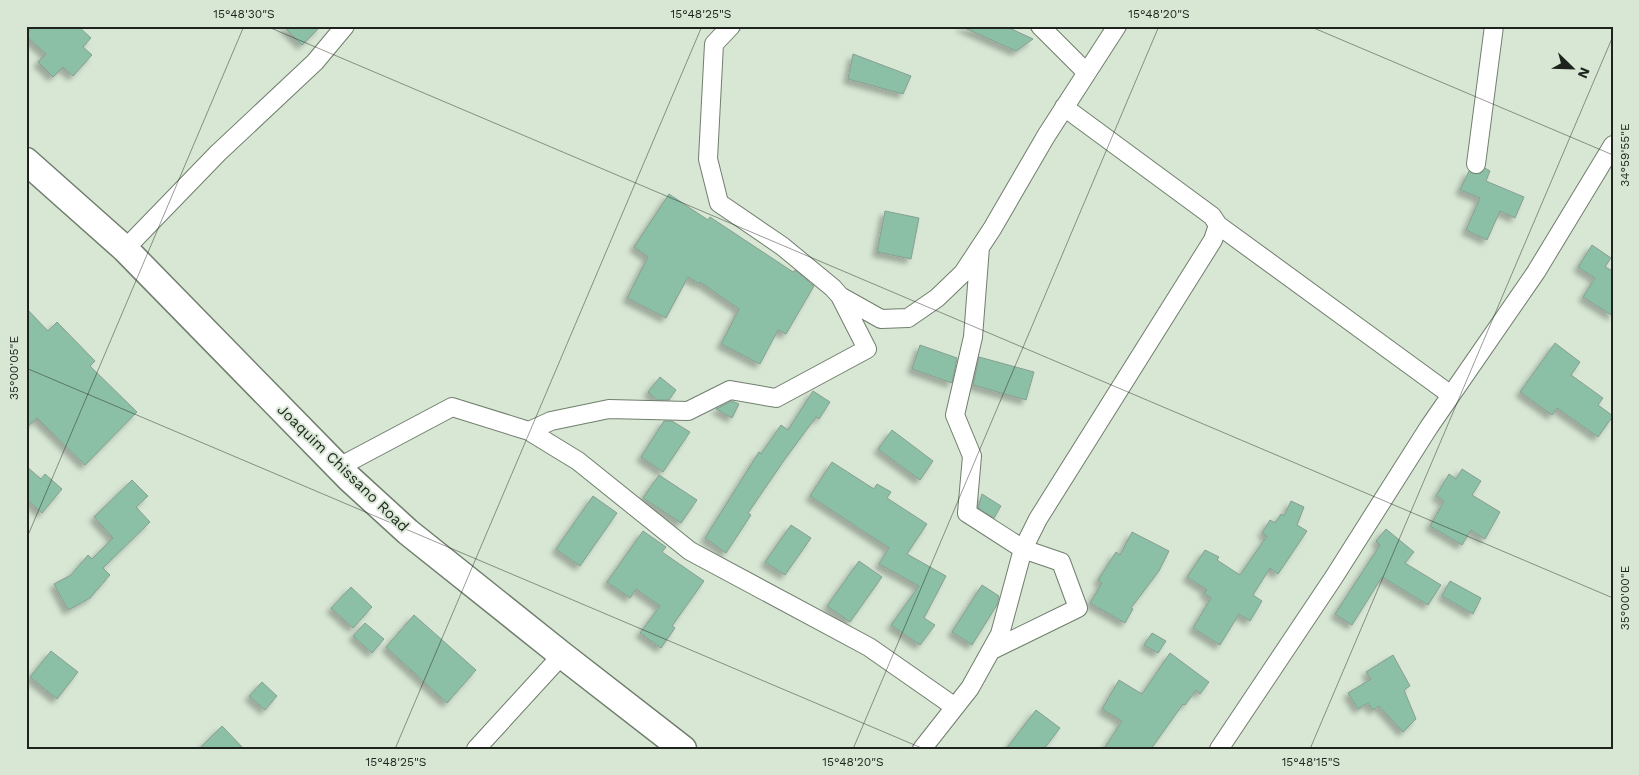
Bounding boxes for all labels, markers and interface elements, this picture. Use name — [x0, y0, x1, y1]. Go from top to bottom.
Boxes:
text: 15°48'30"S — [213, 7, 275, 21]
text: 15°48'25"S — [671, 7, 731, 21]
text: 15°48'20"S — [1128, 7, 1190, 21]
north arrow — [1546, 42, 1596, 92]
text: N — [1575, 65, 1593, 81]
text: 34°59'55"E — [1618, 123, 1632, 187]
text: 35°00'05"E — [7, 336, 21, 400]
street label: Joaquim Chissano Road — [274, 400, 412, 536]
text: 35°00'00"E — [1618, 565, 1632, 630]
text: 15°48'25"S — [366, 755, 426, 769]
text: 15°48'20"S — [822, 755, 884, 769]
text: 15°48'15"S — [1282, 755, 1340, 769]

